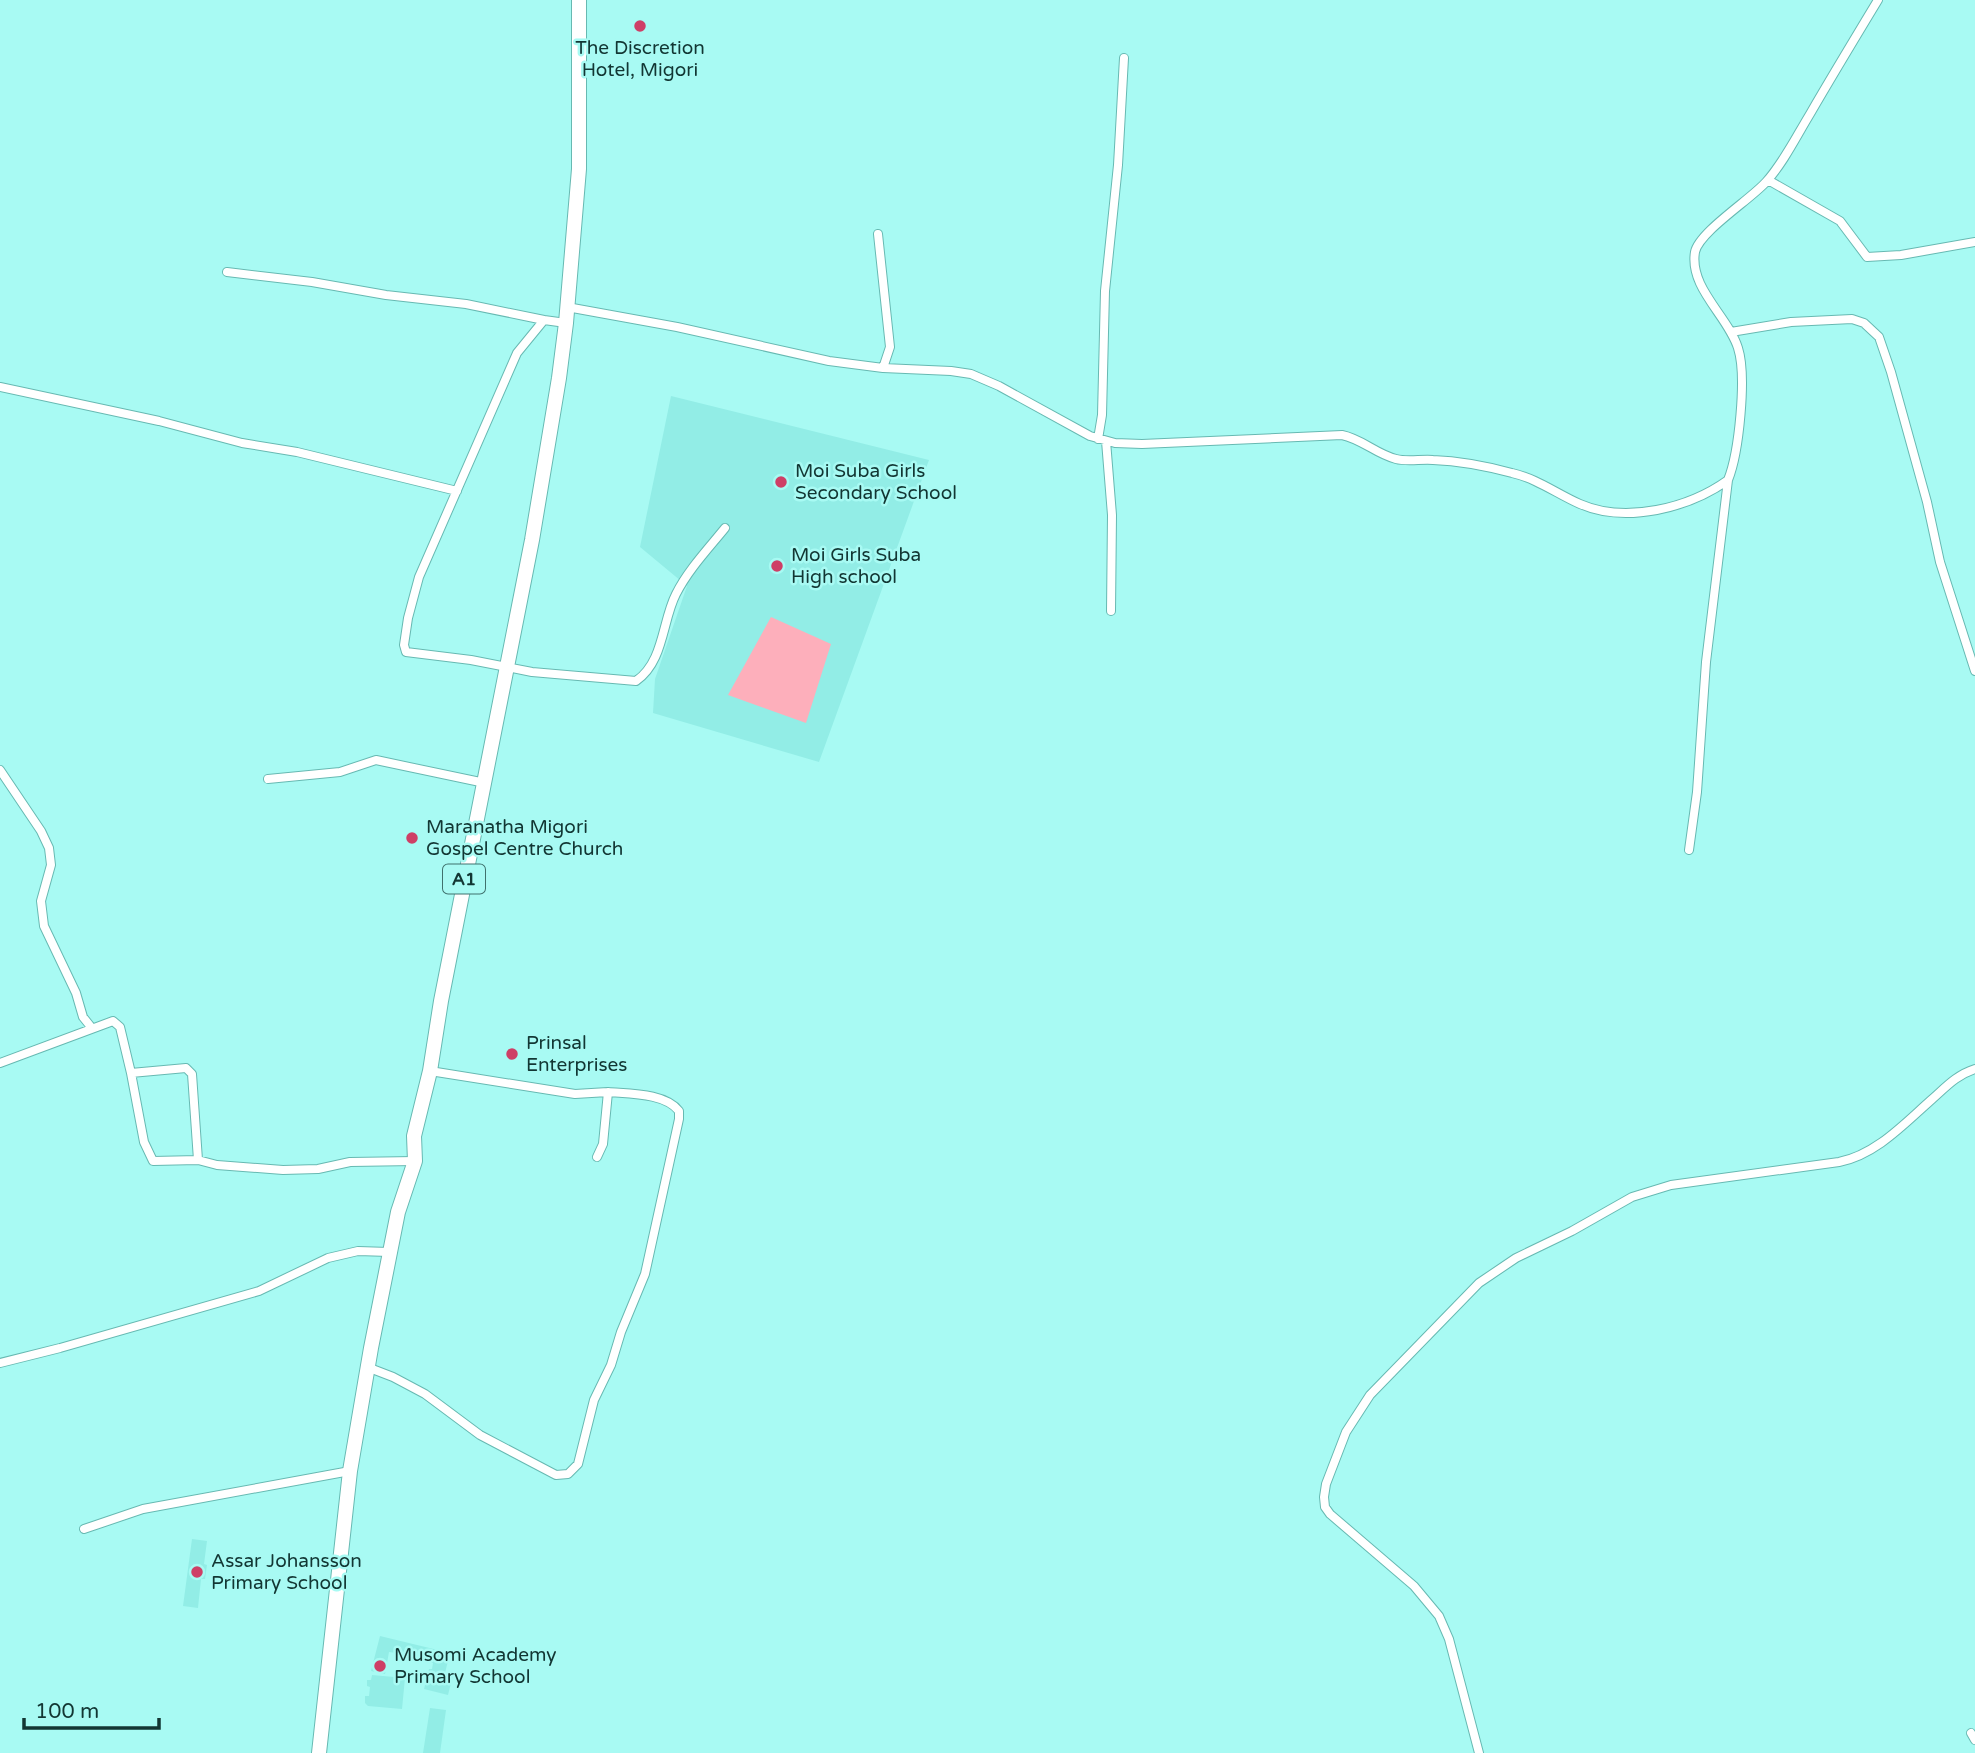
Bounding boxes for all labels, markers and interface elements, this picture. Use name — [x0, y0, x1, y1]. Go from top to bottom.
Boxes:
marker: The Discretion Hotel, Migori — [632, 18, 648, 34]
place label: The Discretion Hotel, Migori — [575, 37, 705, 81]
place label: Moi Suba Girls Secondary School — [795, 460, 957, 504]
marker: Moi Suba Girls Secondary School — [773, 474, 789, 490]
place label: Moi Girls Suba High school — [791, 544, 921, 588]
marker: Moi Girls Suba High school — [769, 558, 785, 574]
place label: Maranatha Migori Gospel Centre Church — [426, 816, 623, 860]
marker: Maranatha Migori Gospel Centre Church — [404, 830, 420, 846]
road number: A1 — [443, 864, 485, 894]
place label: Prinsal Enterprises — [526, 1032, 627, 1076]
marker: Prinsal Enterprises — [504, 1046, 520, 1062]
place label: Assar Johansson Primary School — [211, 1550, 362, 1594]
marker: Assar Johansson Primary School — [189, 1564, 205, 1580]
place label: Musomi Academy Primary School — [394, 1644, 556, 1688]
marker: Musomi Academy Primary School — [372, 1658, 388, 1674]
scale bar — [24, 1686, 159, 1730]
text: 100 m — [35, 1699, 99, 1724]

